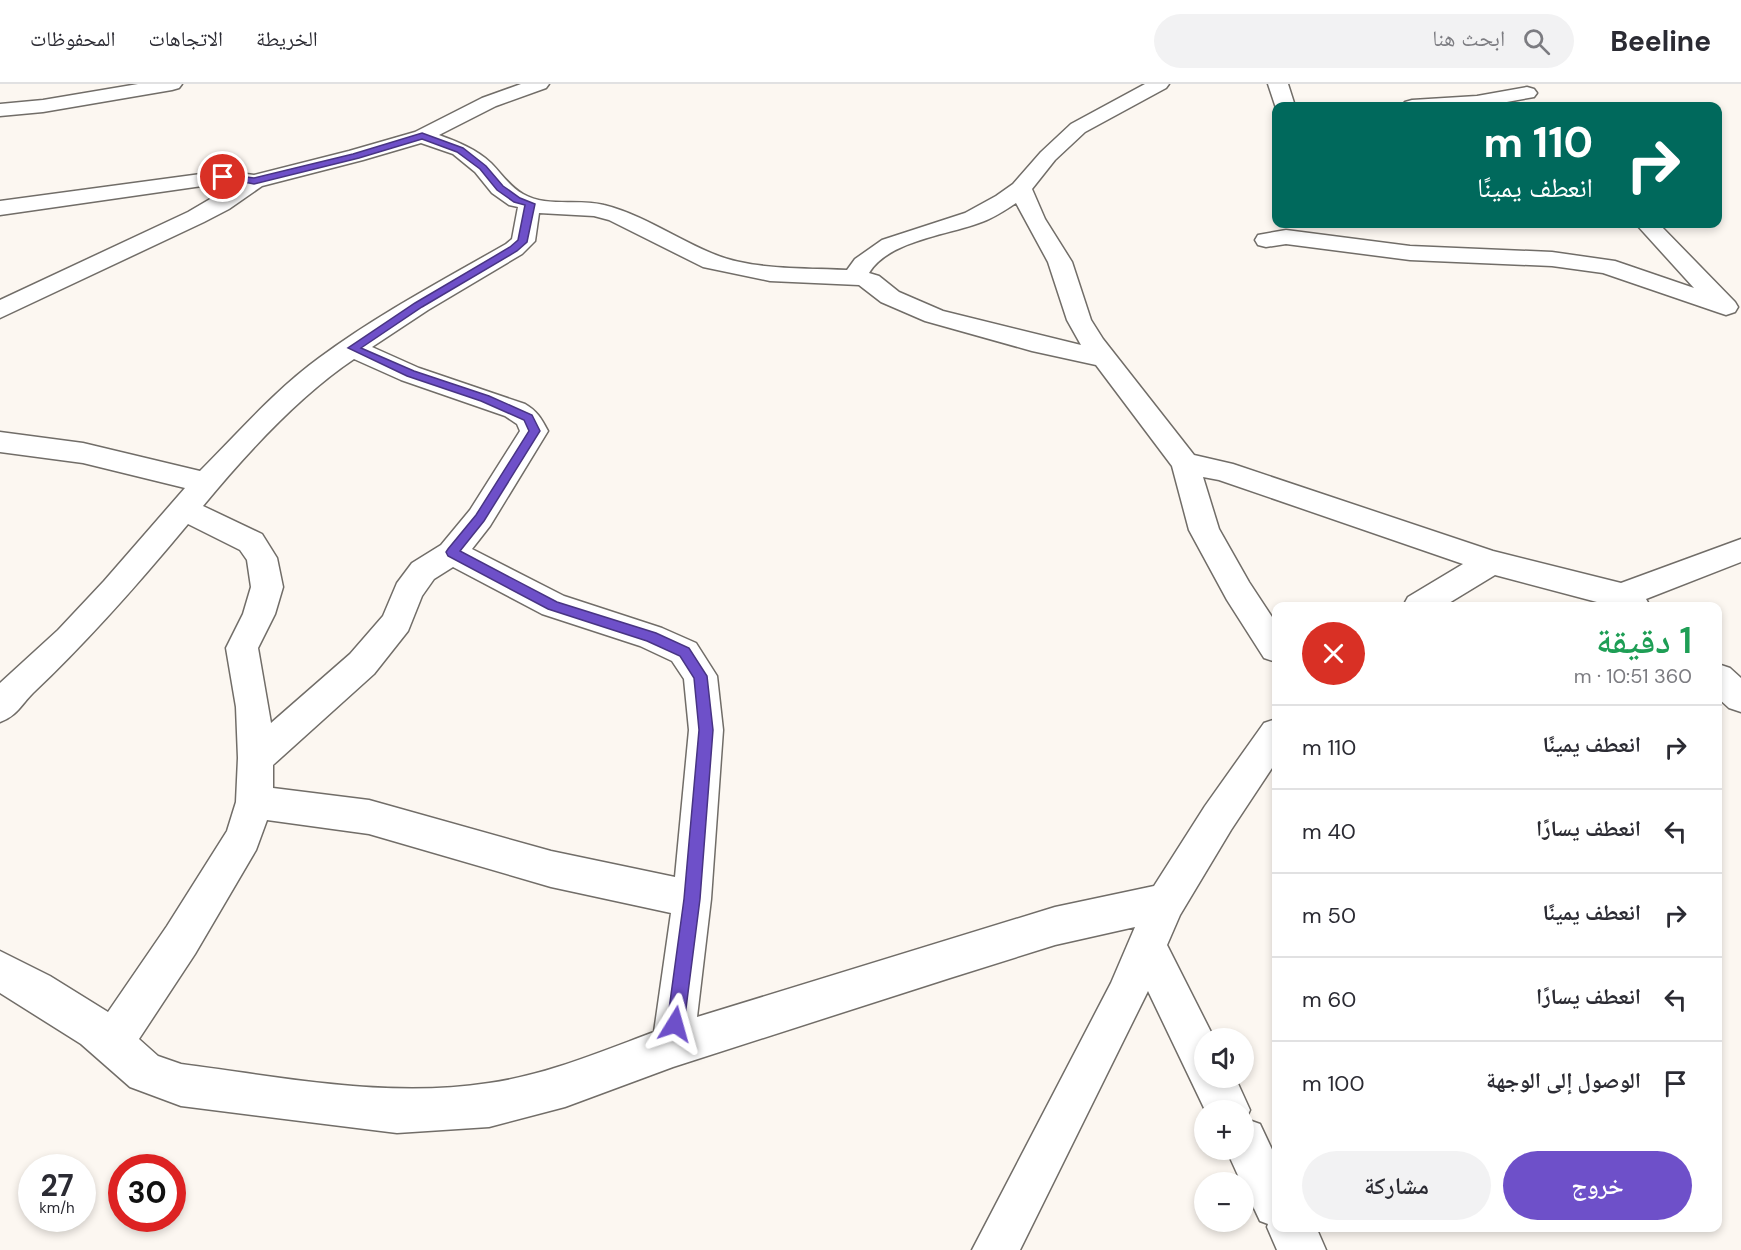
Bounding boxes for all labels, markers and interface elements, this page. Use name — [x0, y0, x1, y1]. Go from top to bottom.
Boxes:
search box — [1154, 14, 1574, 68]
text: Beeline — [1610, 23, 1711, 60]
text: ابحث هنا — [1432, 24, 1505, 53]
text: المحفوظات — [30, 25, 115, 53]
text: الاتجاهات — [148, 25, 223, 53]
text: الخريطة — [256, 25, 318, 53]
icon: search — [1520, 25, 1553, 58]
text: 110 m — [1483, 115, 1593, 170]
icon: right — [1614, 126, 1692, 204]
pin — [197, 151, 248, 202]
icon: arrive — [206, 160, 239, 193]
text: انعطف يمينًا — [1477, 170, 1593, 205]
text: 1 دقيقة — [1596, 617, 1692, 664]
button: close — [1302, 622, 1365, 685]
text: 360 m · 10:51 — [1574, 663, 1692, 689]
text: انعطف يمينًا — [1543, 730, 1641, 759]
icon: right — [1659, 731, 1692, 764]
text: 110 m — [1302, 733, 1356, 762]
text: انعطف يسارًا — [1536, 814, 1641, 843]
icon: left — [1659, 815, 1692, 848]
text: 40 m — [1302, 817, 1356, 846]
text: انعطف يمينًا — [1543, 898, 1641, 927]
icon: right — [1659, 899, 1692, 932]
text: 50 m — [1302, 901, 1356, 930]
text: انعطف يسارًا — [1536, 982, 1641, 1011]
icon: left — [1659, 983, 1692, 1016]
text: 60 m — [1302, 985, 1356, 1014]
position arrow — [643, 992, 707, 1056]
map controls — [1194, 1028, 1254, 1232]
button: sound — [1194, 1028, 1254, 1088]
text: الوصول إلى الوجهة — [1486, 1066, 1641, 1095]
icon: arrive — [1659, 1067, 1692, 1100]
text: 100 m — [1302, 1069, 1364, 1098]
button: + — [1194, 1100, 1254, 1160]
button: مشاركة — [1302, 1151, 1491, 1220]
button: خروج — [1503, 1151, 1692, 1220]
speed limit sign: 30 — [108, 1154, 186, 1232]
text: 27 — [40, 1166, 74, 1205]
button: − — [1194, 1172, 1254, 1232]
text: km/h — [39, 1198, 75, 1218]

